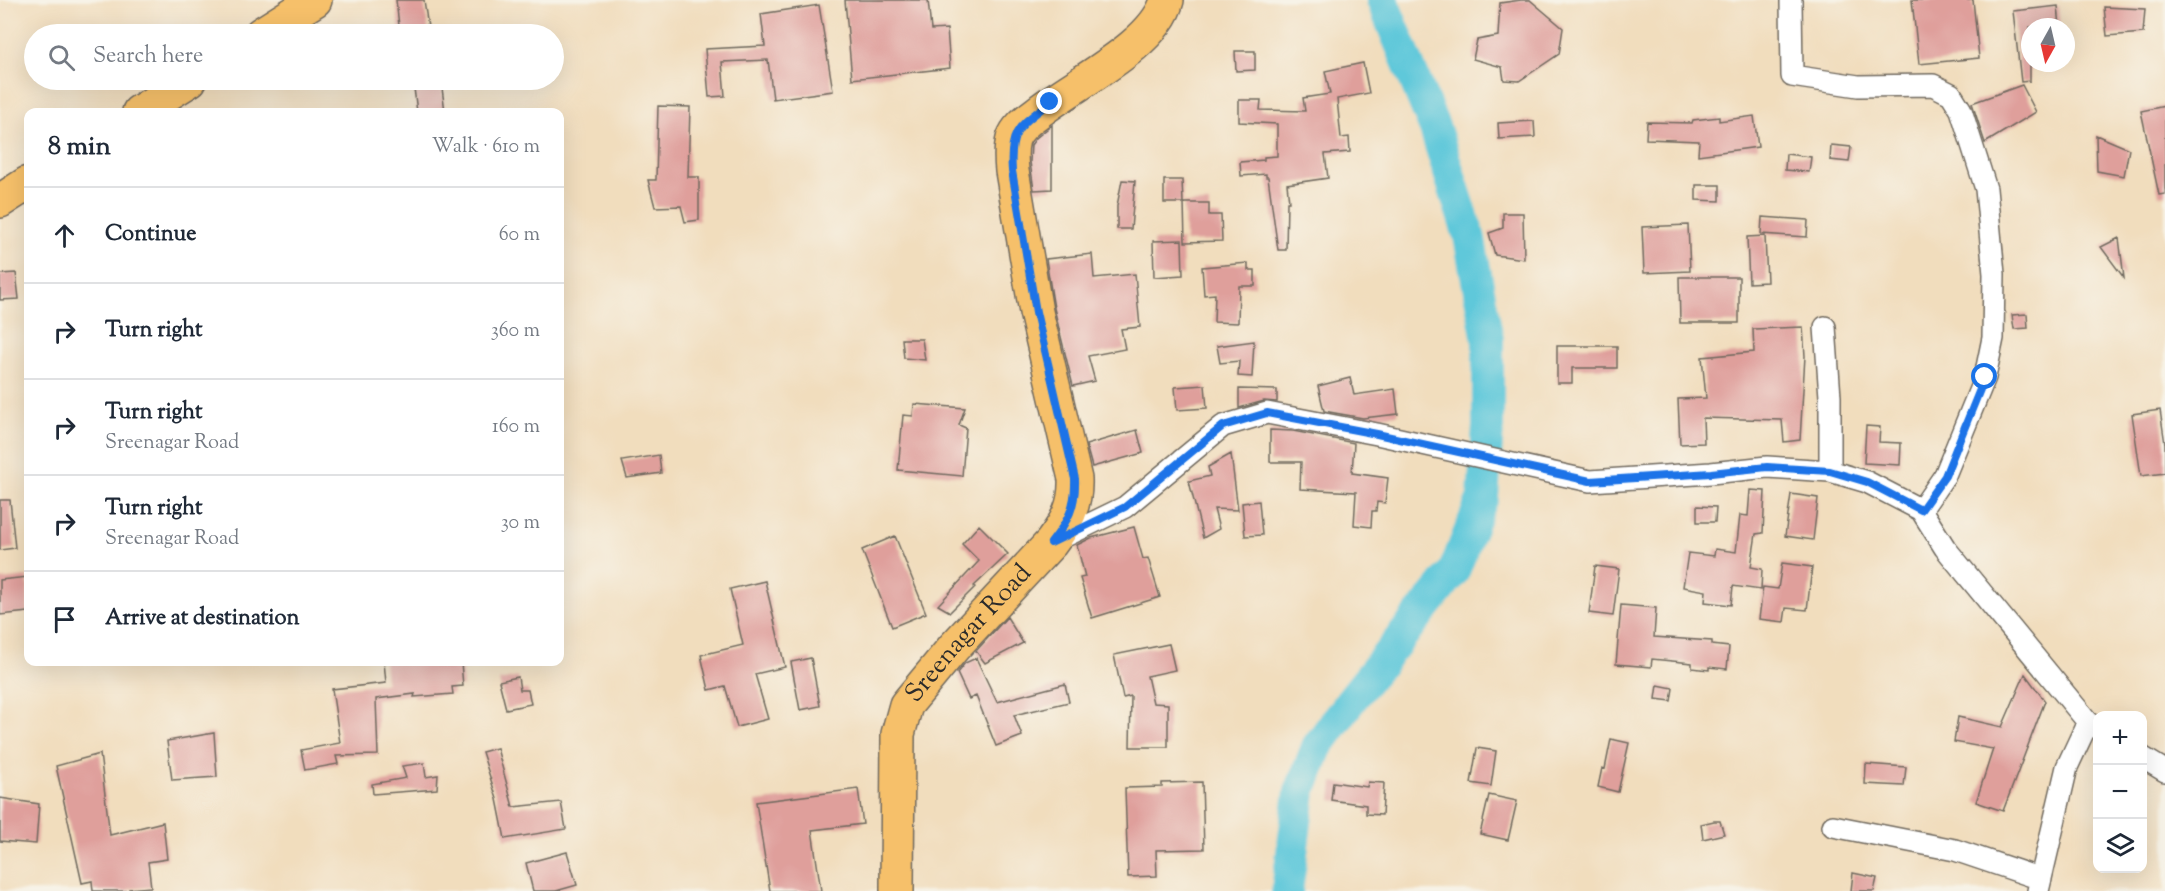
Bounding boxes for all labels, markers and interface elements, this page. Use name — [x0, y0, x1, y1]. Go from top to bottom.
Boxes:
north arrow — [2021, 18, 2075, 72]
search box — [24, 24, 564, 90]
icon: search — [45, 41, 78, 74]
text: Search here — [93, 41, 203, 73]
route end — [1036, 88, 1062, 114]
text: 8 min — [48, 129, 111, 166]
text: Walk · 610 m — [432, 133, 540, 162]
icon: ahead — [48, 219, 81, 252]
text: Continue — [105, 219, 196, 251]
text: 60 m — [499, 221, 540, 250]
icon: right — [48, 315, 81, 348]
text: Turn right — [105, 315, 202, 347]
text: 360 m — [491, 317, 540, 346]
route start — [1971, 363, 1997, 389]
text: Turn right — [105, 397, 202, 429]
icon: right — [48, 411, 81, 444]
text: 160 m — [492, 413, 540, 442]
text: Sreenagar Road — [105, 429, 239, 458]
text: Turn right — [105, 493, 202, 525]
icon: right — [48, 507, 81, 540]
text: 30 m — [501, 509, 540, 538]
text: Sreenagar Road — [105, 525, 239, 554]
street label: Sreenagar Road — [897, 556, 1041, 711]
icon: arrive — [48, 603, 81, 636]
text: Arrive at destination — [105, 603, 300, 635]
map controls — [2093, 711, 2147, 873]
button: + — [2093, 711, 2147, 765]
button: − — [2093, 765, 2147, 819]
button: layers — [2093, 819, 2147, 873]

